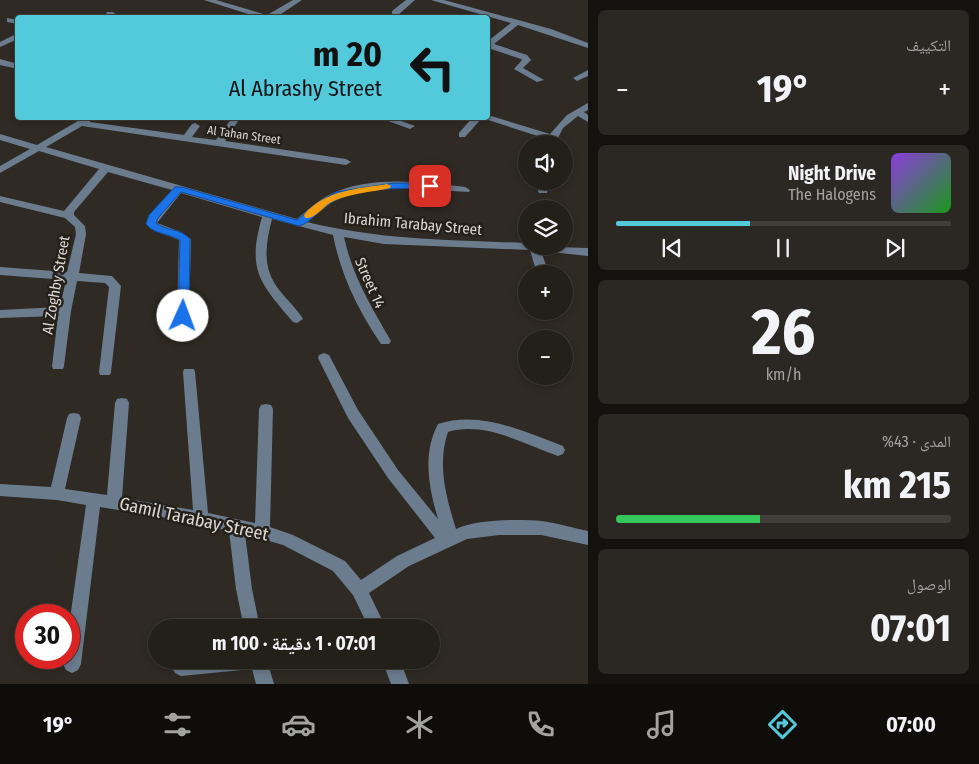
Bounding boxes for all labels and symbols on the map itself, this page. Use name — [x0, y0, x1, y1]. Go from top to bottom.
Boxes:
street label: Al Tahan Street — [206, 123, 282, 147]
pin — [409, 165, 451, 207]
street label: Ibrahim Tarabay Street — [343, 209, 483, 239]
street label: Al Zoghby Street — [38, 234, 74, 336]
street label: Street 14 — [351, 255, 389, 311]
position arrow — [156, 289, 208, 341]
street label: Gamil Tarabay Street — [117, 492, 271, 546]
speed limit sign: 30 — [15, 604, 80, 669]

